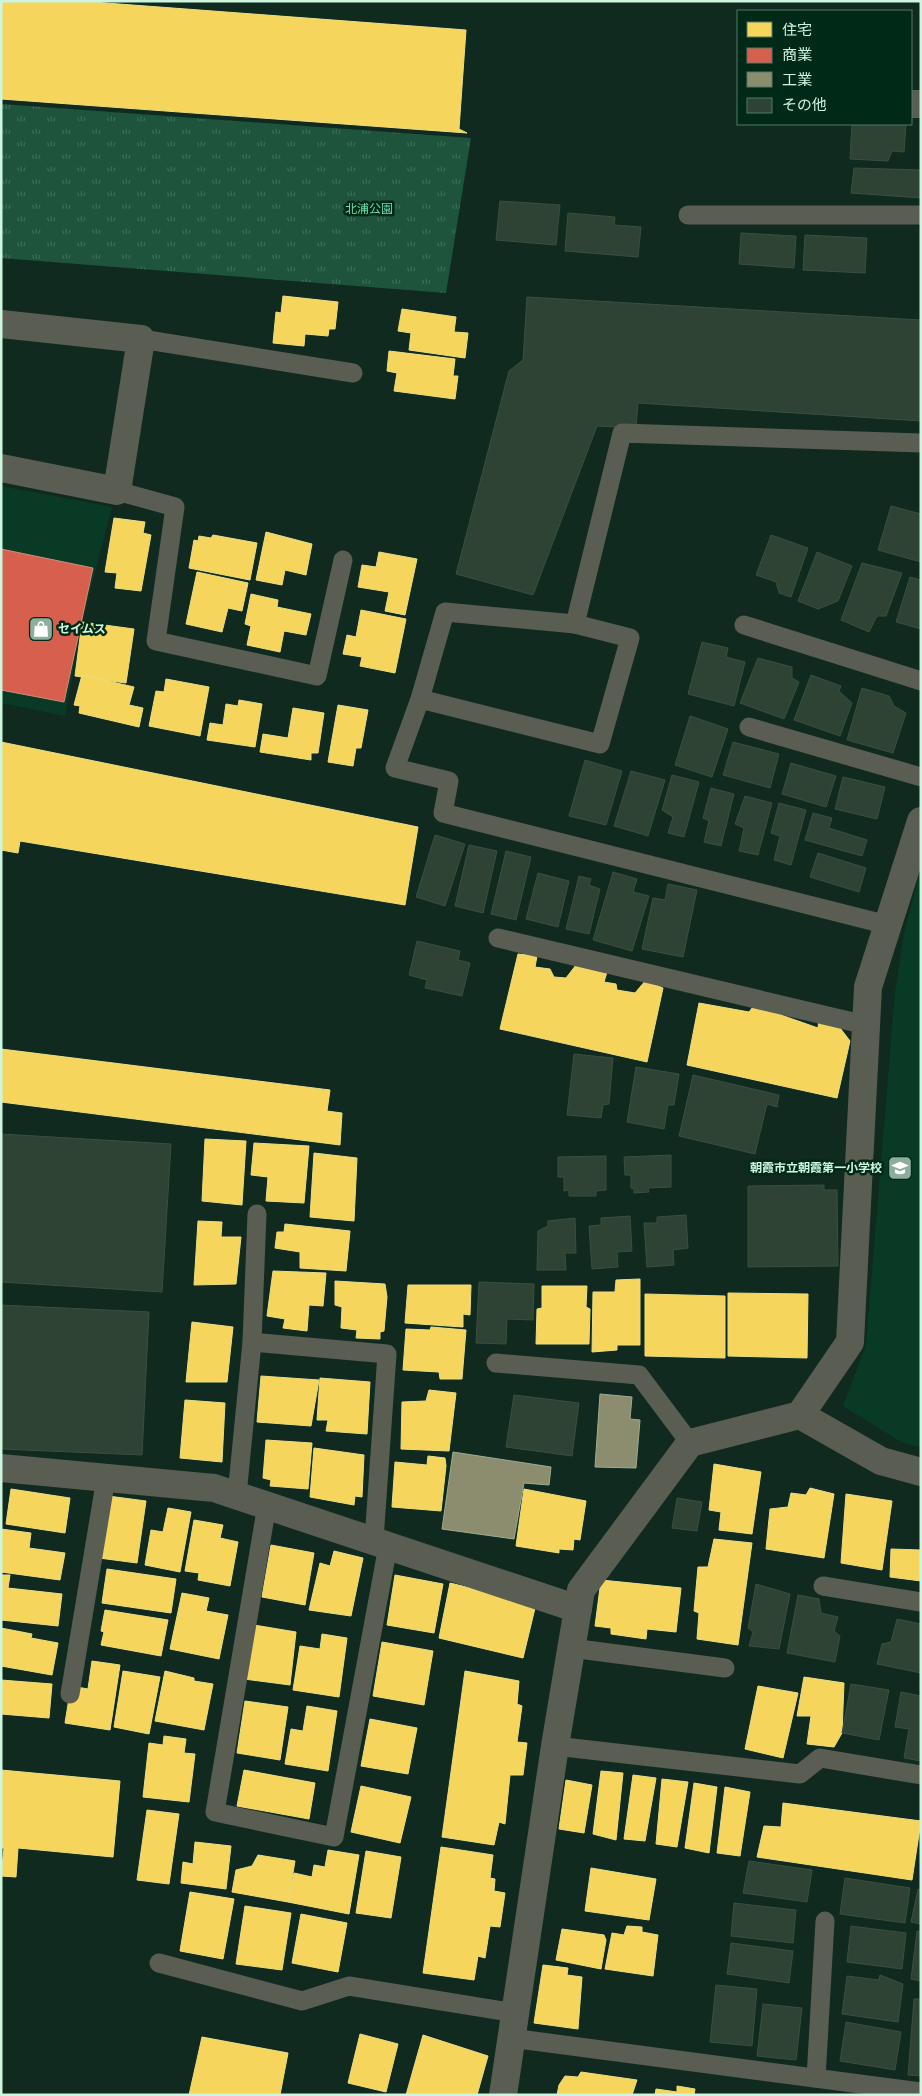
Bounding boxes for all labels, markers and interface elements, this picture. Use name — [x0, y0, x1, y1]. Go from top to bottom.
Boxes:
legend — [737, 10, 912, 125]
text: 住宅 — [782, 21, 812, 39]
text: 商業 — [782, 46, 812, 64]
text: 工業 — [782, 71, 812, 89]
text: その他 — [782, 96, 827, 114]
park label: 北浦公園 — [345, 202, 393, 216]
shop icon: セイムス — [28, 616, 54, 642]
place label: セイムス — [58, 622, 106, 636]
school or university icon: 朝霞市立朝霞第一小学校 — [887, 1155, 913, 1181]
place label: 朝霞市立朝霞第一小学校 — [750, 1161, 882, 1175]

